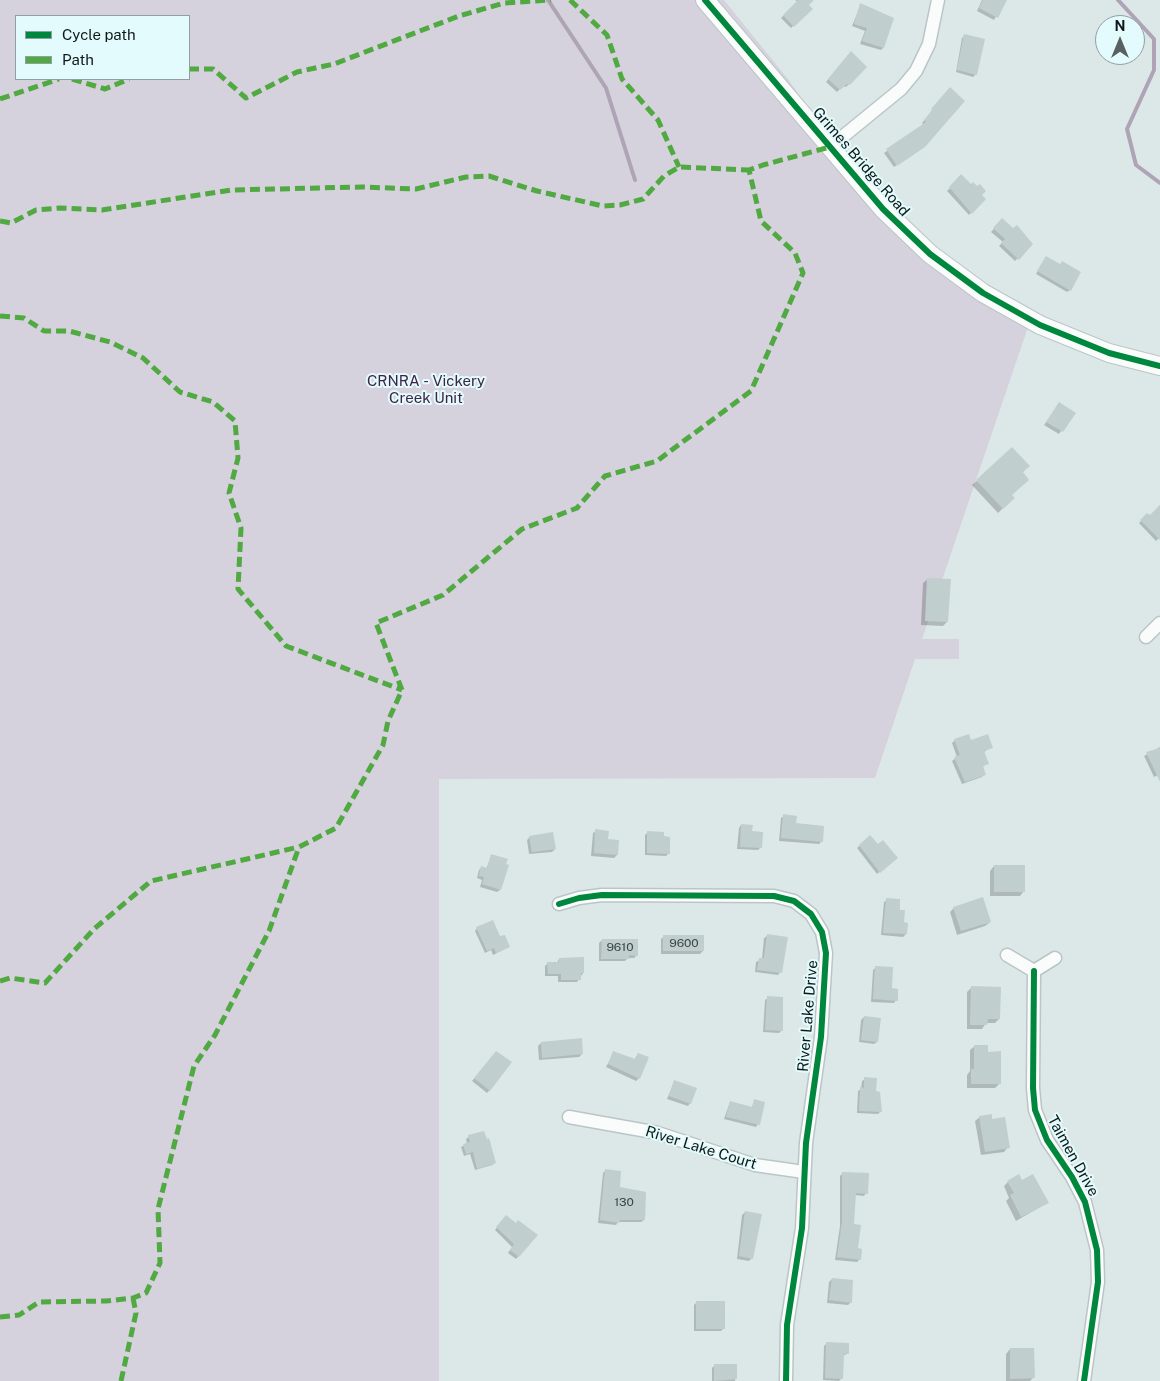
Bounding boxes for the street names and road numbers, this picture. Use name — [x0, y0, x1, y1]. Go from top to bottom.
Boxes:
street label: Grimes Bridge Road — [809, 104, 913, 220]
street label: River Lake Drive — [794, 959, 822, 1073]
street label: Taimen Drive — [1043, 1112, 1103, 1200]
street label: River Lake Court — [643, 1123, 759, 1173]

